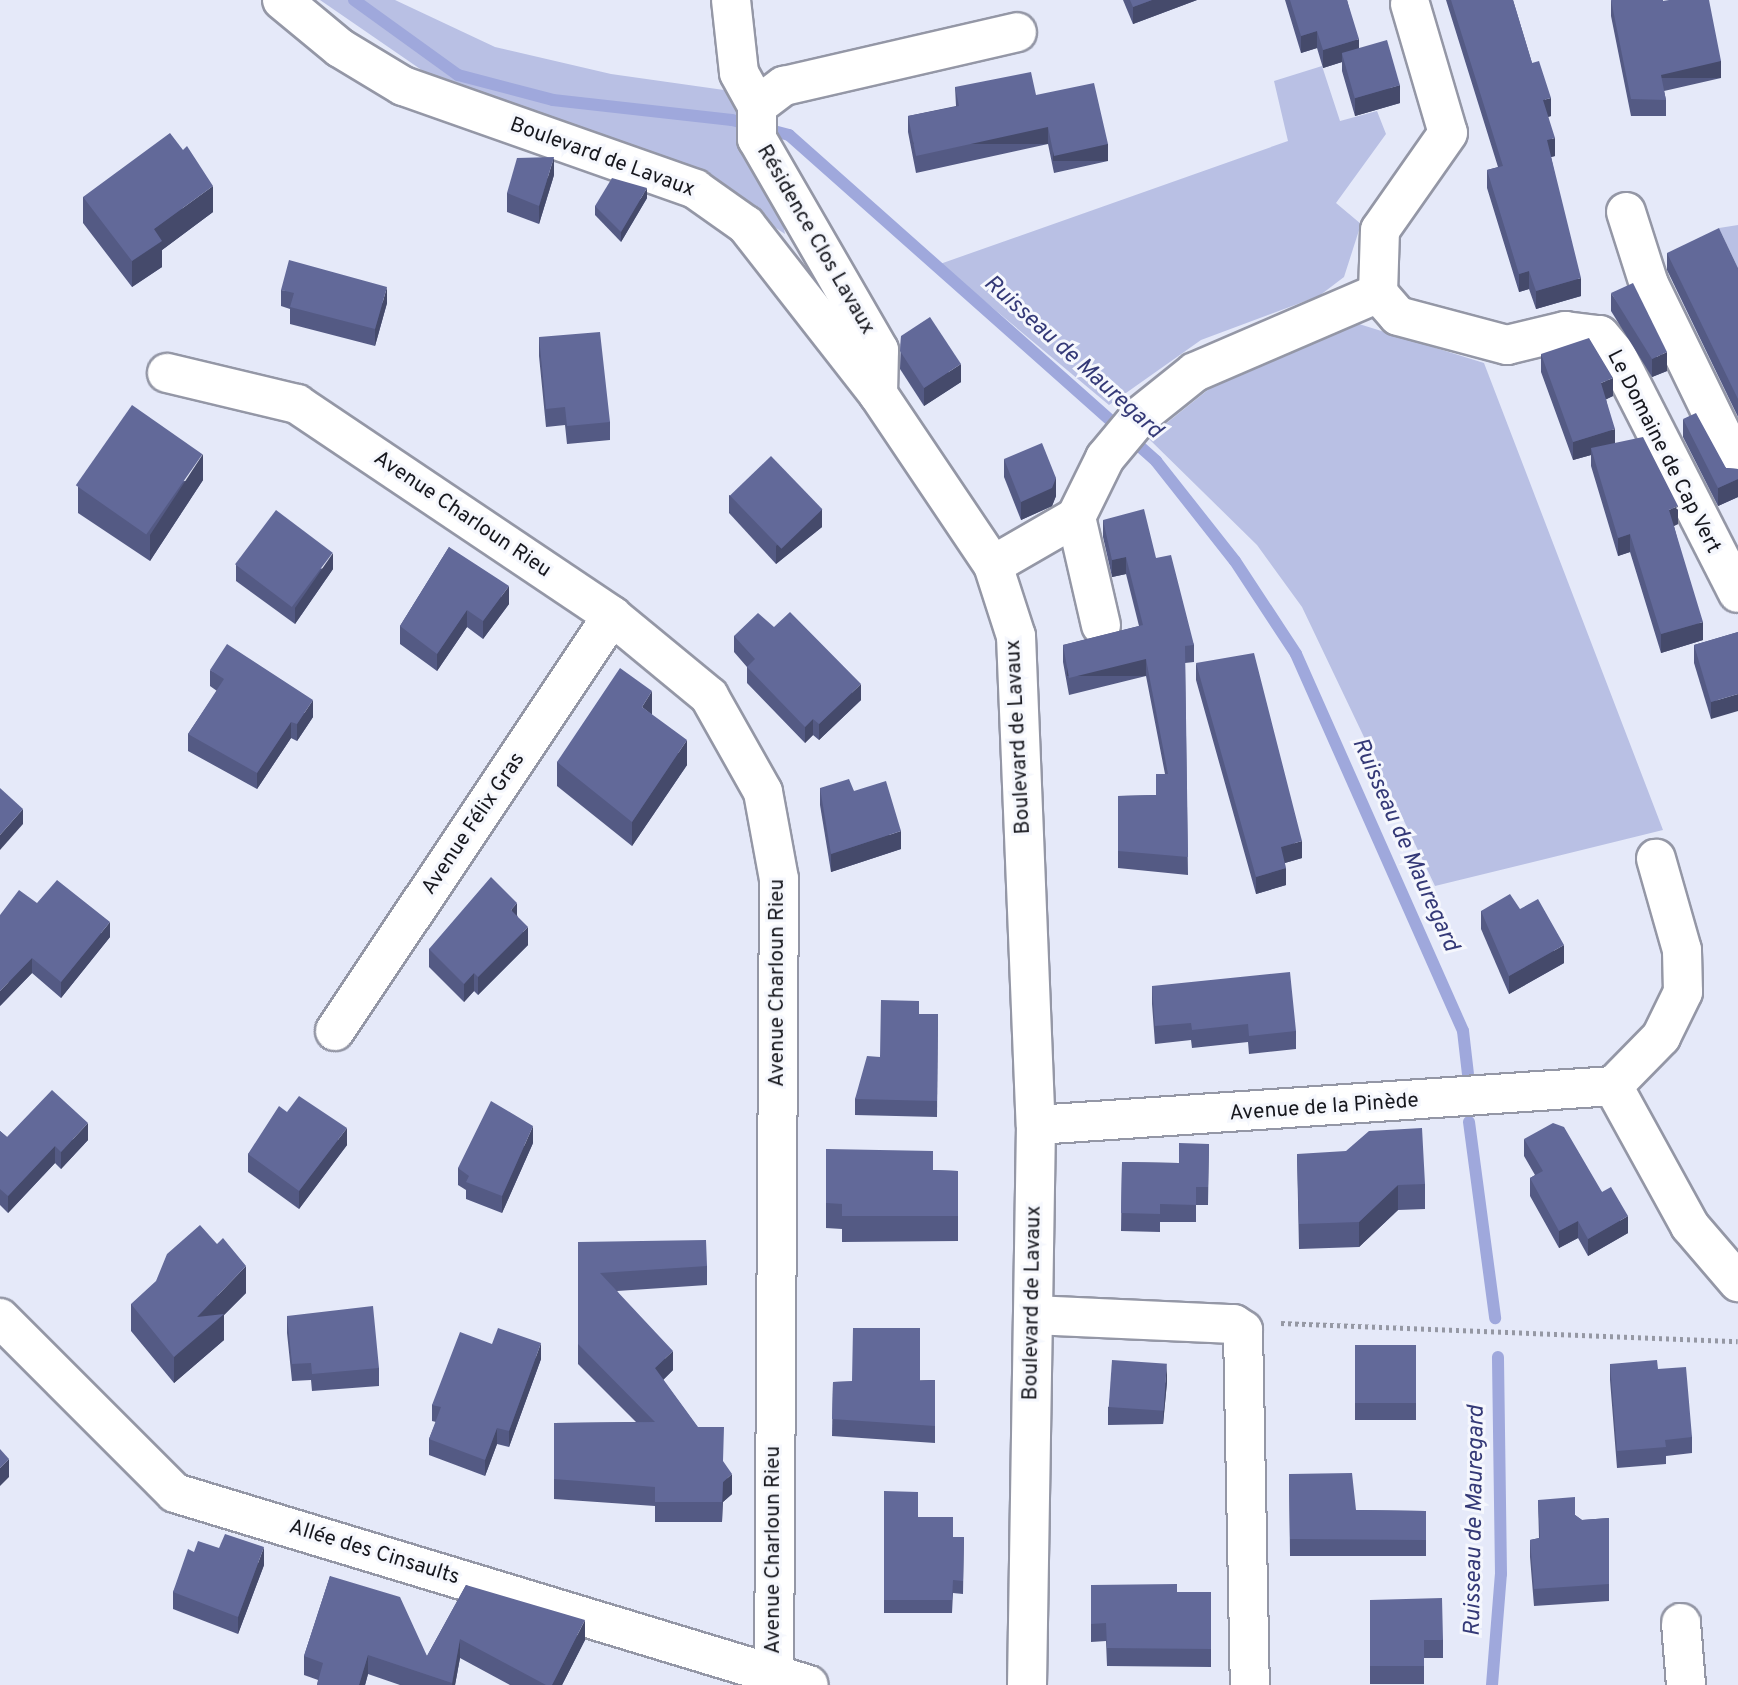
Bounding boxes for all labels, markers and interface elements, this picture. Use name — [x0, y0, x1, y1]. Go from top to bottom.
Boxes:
street label: Boulevard de Lavaux — [506, 113, 698, 203]
street label: Résidence Clos Lavaux — [750, 141, 880, 339]
water label: Ruisseau de Mauregard — [977, 271, 1167, 445]
street label: Le Domaine de Cap Vert — [1601, 346, 1725, 558]
street label: Avenue Charloun Rieu — [369, 446, 555, 584]
street label: Boulevard de Lavaux — [1001, 639, 1037, 835]
water label: Ruisseau de Mauregard — [1344, 734, 1464, 956]
street label: Avenue Félix Gras — [417, 748, 531, 900]
street label: Avenue Charloun Rieu — [765, 879, 791, 1087]
street label: Avenue de la Pinède — [1228, 1089, 1420, 1127]
street label: Boulevard de Lavaux — [1019, 1205, 1047, 1401]
water label: Ruisseau de Mauregard — [1460, 1405, 1492, 1637]
street label: Avenue Charloun Rieu — [761, 1446, 787, 1654]
street label: Allée des Cinsaults — [286, 1515, 462, 1591]

